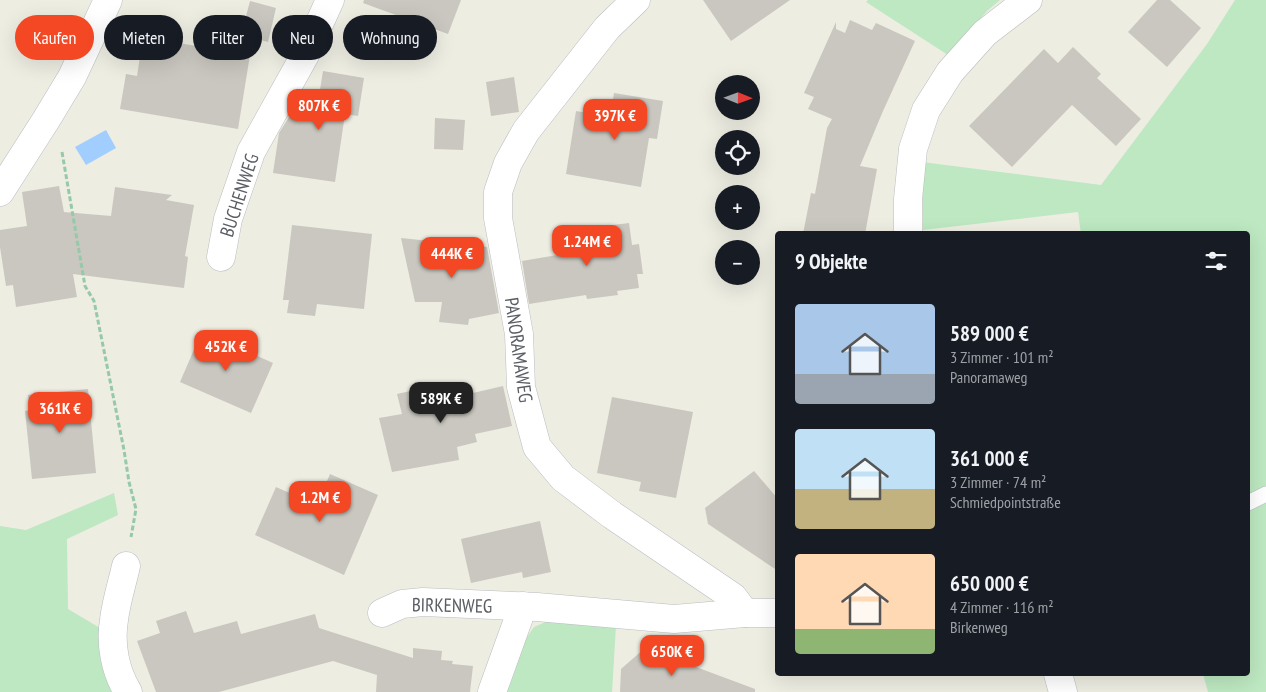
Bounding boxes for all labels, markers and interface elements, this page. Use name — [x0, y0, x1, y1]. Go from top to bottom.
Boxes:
chip: Kaufen — [15, 15, 94, 60]
chip: Mieten — [104, 15, 183, 60]
chip: Filter — [193, 15, 262, 60]
chip: Neu — [272, 15, 333, 60]
chip: Wohnung — [343, 15, 437, 60]
north arrow — [715, 75, 760, 120]
map controls — [715, 75, 760, 285]
pin: 807K € — [278, 88, 360, 131]
text: 807K € — [298, 95, 340, 115]
pin: 397K € — [574, 98, 656, 141]
text: 397K € — [594, 105, 636, 125]
button: locate — [715, 130, 760, 175]
street label: BUCHENWEG — [214, 150, 264, 240]
button: + — [715, 185, 760, 230]
pin: 1.24M € — [541, 224, 633, 267]
text: 1.24M € — [563, 231, 611, 251]
pin: 444K € — [411, 236, 493, 279]
button: − — [715, 240, 760, 285]
text: 444K € — [431, 243, 473, 263]
icon: filters — [1202, 247, 1230, 275]
text: 9 Objekte — [795, 248, 867, 275]
street label: PANORAMAWEG — [500, 296, 538, 404]
text: 589 000 € — [950, 320, 1029, 347]
icon: home — [835, 324, 895, 384]
pin: 452K € — [185, 330, 267, 372]
text: 452K € — [205, 336, 247, 356]
text: 3 Zimmer · 101 m² — [950, 347, 1054, 367]
text: Panoramaweg — [950, 367, 1027, 387]
pin: 589K € — [400, 382, 482, 424]
text: 589K € — [420, 388, 462, 408]
pin: 361K € — [19, 392, 101, 434]
text: 361K € — [39, 398, 81, 418]
text: 361 000 € — [950, 445, 1029, 472]
icon: home — [835, 449, 895, 509]
text: 3 Zimmer · 74 m² — [950, 472, 1046, 492]
pin: 1.2M € — [279, 480, 361, 523]
text: 1.2M € — [300, 487, 340, 507]
text: Schmiedpointstraße — [950, 492, 1061, 512]
text: 650 000 € — [950, 570, 1029, 597]
icon: home — [835, 574, 895, 634]
street label: BIRKENWEG — [412, 592, 492, 618]
text: 4 Zimmer · 116 m² — [950, 597, 1054, 617]
text: Birkenweg — [950, 617, 1008, 637]
pin: 650K € — [631, 634, 713, 677]
text: 650K € — [651, 641, 693, 661]

